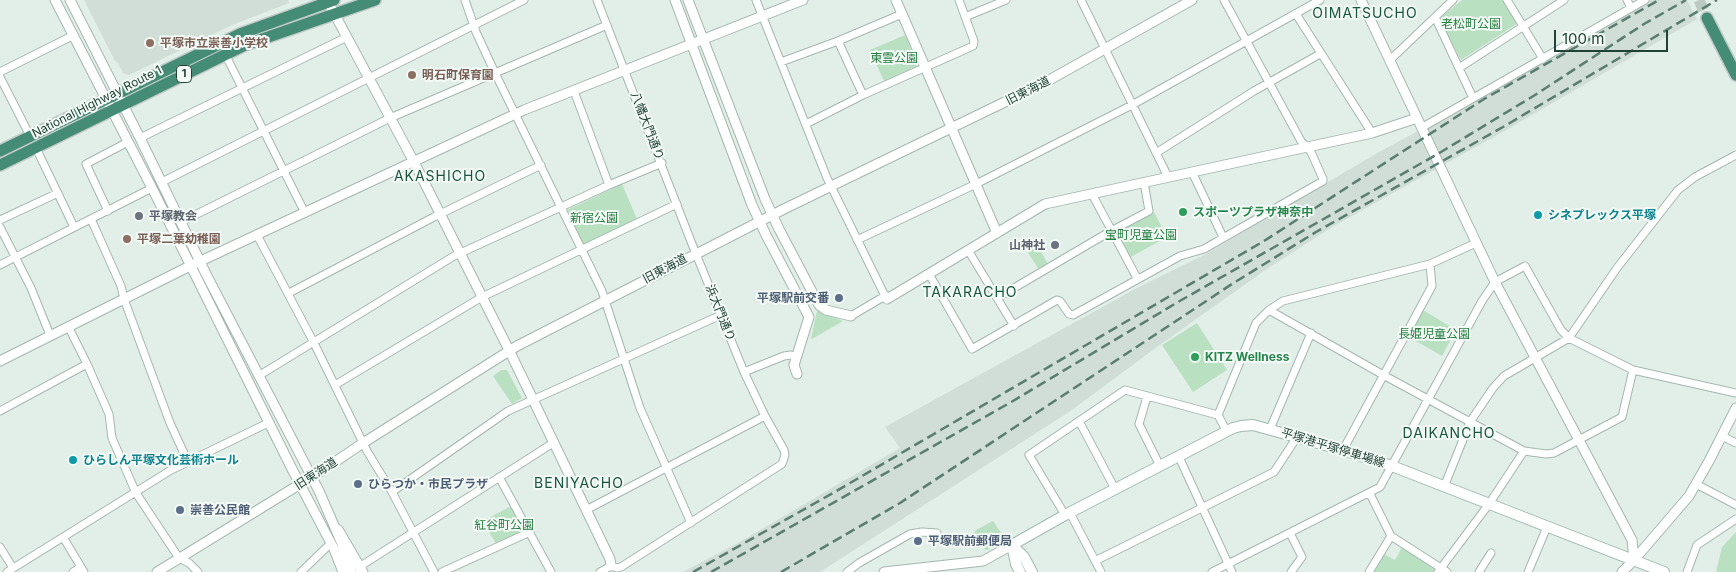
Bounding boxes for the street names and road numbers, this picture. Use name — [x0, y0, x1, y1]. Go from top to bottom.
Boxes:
street label: National Highway Route 1 — [30, 63, 164, 141]
road number: 1 — [176, 66, 192, 82]
street label: 旧東海道 — [1003, 74, 1053, 108]
street label: 八幡大門通り — [627, 90, 667, 162]
street label: 旧東海道 — [640, 251, 690, 287]
street label: 浜大門通り — [702, 282, 738, 344]
street label: 平塚港平塚停車場線 — [1279, 425, 1387, 471]
street label: 旧東海道 — [292, 455, 340, 493]

